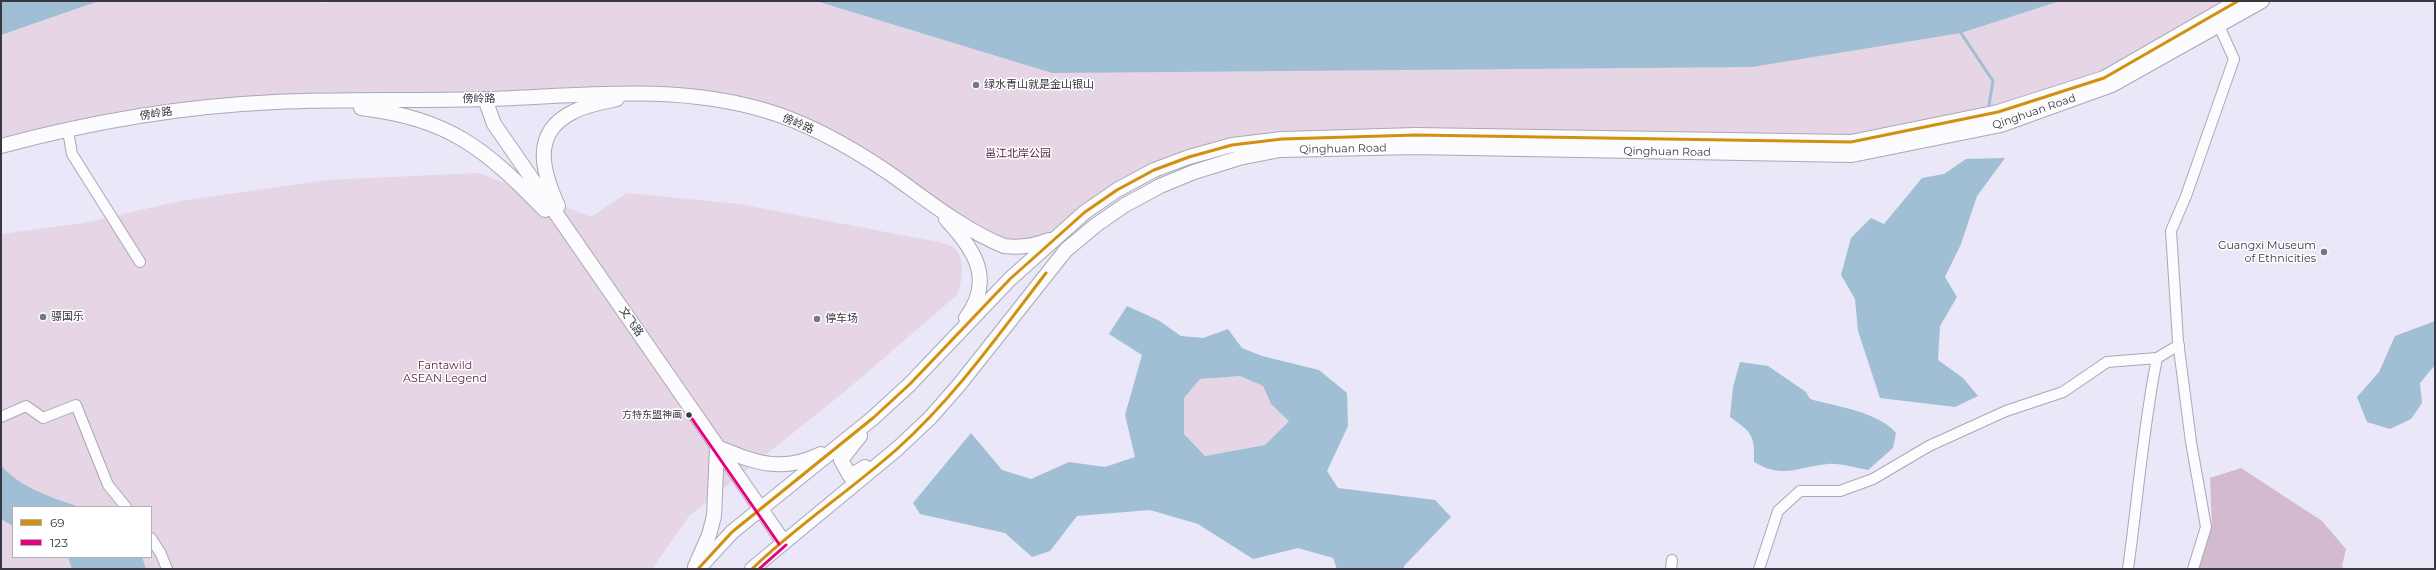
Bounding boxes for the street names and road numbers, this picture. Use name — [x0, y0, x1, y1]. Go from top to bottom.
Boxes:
street label: 傍岭路 — [462, 92, 496, 106]
street label: Qinghuan Road — [1990, 92, 2078, 132]
street label: 傍岭路 — [139, 105, 173, 123]
street label: 傍岭路 — [780, 111, 816, 137]
street label: Qinghuan Road — [1299, 142, 1387, 156]
street label: Qinghuan Road — [1623, 145, 1711, 159]
street label: 文飞路 — [616, 305, 646, 339]

